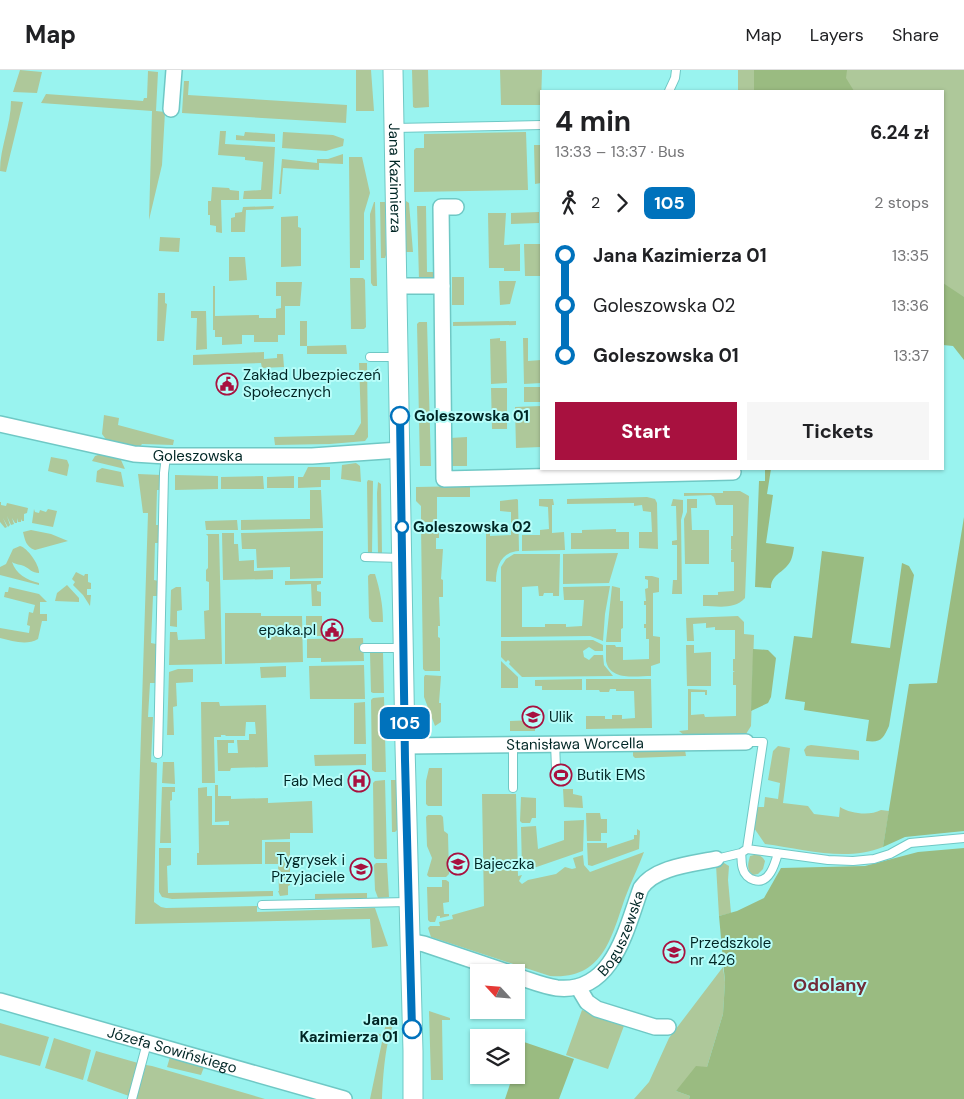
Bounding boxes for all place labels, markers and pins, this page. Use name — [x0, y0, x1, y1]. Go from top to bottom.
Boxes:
place label: Zakład Ubezpieczeń Społecznych — [243, 365, 381, 402]
public building icon: Zakład Ubezpieczeń Społecznych — [215, 372, 239, 396]
marker: Goleszowska 01 — [390, 406, 410, 426]
place label: Goleszowska 01 — [414, 406, 529, 426]
place label: Goleszowska 02 — [413, 517, 532, 537]
marker: Goleszowska 02 — [395, 520, 409, 534]
public building icon: epaka.pl — [320, 618, 344, 642]
place label: epaka.pl — [259, 620, 316, 640]
school or university icon: Ulik — [521, 705, 545, 729]
place label: Ulik — [549, 707, 574, 727]
sports icon: Butik EMS — [549, 763, 573, 787]
place label: Butik EMS — [577, 765, 646, 785]
hospital icon: Fab Med — [347, 769, 371, 793]
place label: Fab Med — [283, 771, 343, 791]
place label: Tygrysek i Przyjaciele — [271, 850, 345, 887]
school or university icon: Bajeczka — [446, 852, 470, 876]
place label: Bajeczka — [474, 854, 534, 874]
school or university icon: Tygrysek i Przyjaciele — [349, 857, 373, 881]
place label: Przedszkole nr 426 — [690, 933, 771, 970]
school or university icon: Przedszkole nr 426 — [662, 940, 686, 964]
place label: Jana Kazimierza 01 — [299, 1010, 398, 1047]
marker: Jana Kazimierza 01 — [402, 1019, 422, 1039]

